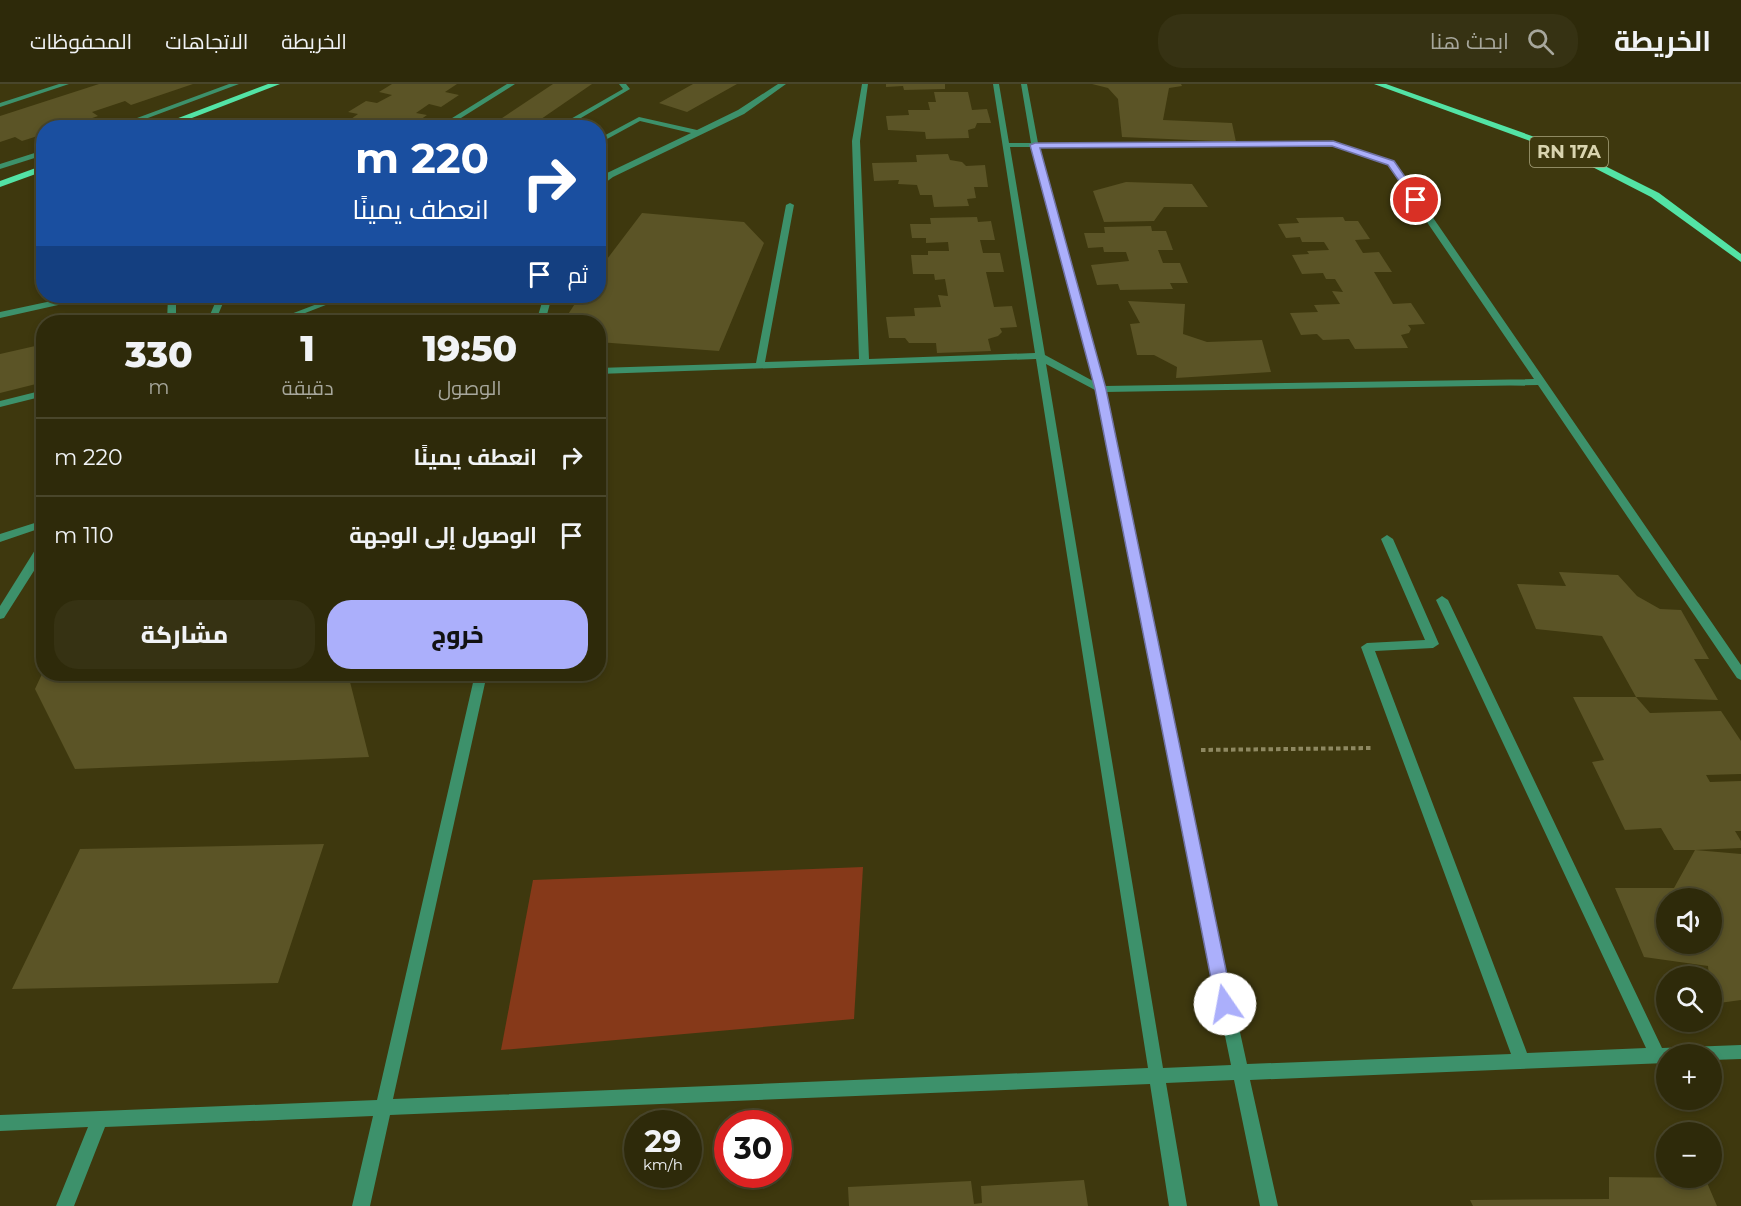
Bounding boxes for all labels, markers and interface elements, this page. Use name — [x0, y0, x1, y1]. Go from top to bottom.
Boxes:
search box — [1158, 14, 1578, 68]
text: الخريطة — [1614, 24, 1711, 58]
icon: search — [1524, 25, 1557, 58]
text: ابحث هنا — [1430, 28, 1509, 55]
text: المحفوظات — [30, 29, 132, 54]
text: الاتجاهات — [165, 29, 248, 54]
text: الخريطة — [281, 29, 347, 54]
text: 220 m — [355, 132, 489, 184]
road number: RN 17A — [1530, 137, 1608, 167]
icon: right — [510, 144, 588, 222]
pin — [1390, 174, 1441, 225]
icon: arrive — [1399, 183, 1432, 216]
text: انعطف يمينًا — [352, 193, 489, 226]
icon: arrive — [523, 258, 556, 291]
text: ثم — [568, 262, 588, 289]
text: 1 — [300, 326, 315, 370]
text: 19:50 — [423, 326, 517, 370]
text: 330 — [125, 332, 193, 376]
text: m — [148, 375, 169, 399]
text: دقيقة — [282, 376, 334, 400]
text: الوصول — [438, 376, 502, 400]
icon: right — [555, 441, 588, 474]
text: 220 m — [54, 444, 123, 471]
text: انعطف يمينًا — [413, 444, 537, 471]
icon: arrive — [555, 519, 588, 552]
text: 110 m — [54, 522, 114, 549]
text: الوصول إلى الوجهة — [349, 522, 537, 549]
button: مشاركة — [54, 600, 315, 669]
button: خروج — [327, 600, 588, 669]
map controls — [1656, 888, 1722, 1188]
button: sound — [1656, 888, 1722, 954]
button: search — [1656, 966, 1722, 1032]
position arrow — [1193, 972, 1257, 1036]
button: + — [1656, 1044, 1722, 1110]
speed limit sign: 30 — [714, 1110, 792, 1188]
button: − — [1656, 1122, 1722, 1188]
text: 29 — [645, 1123, 681, 1160]
text: km/h — [643, 1155, 683, 1174]

